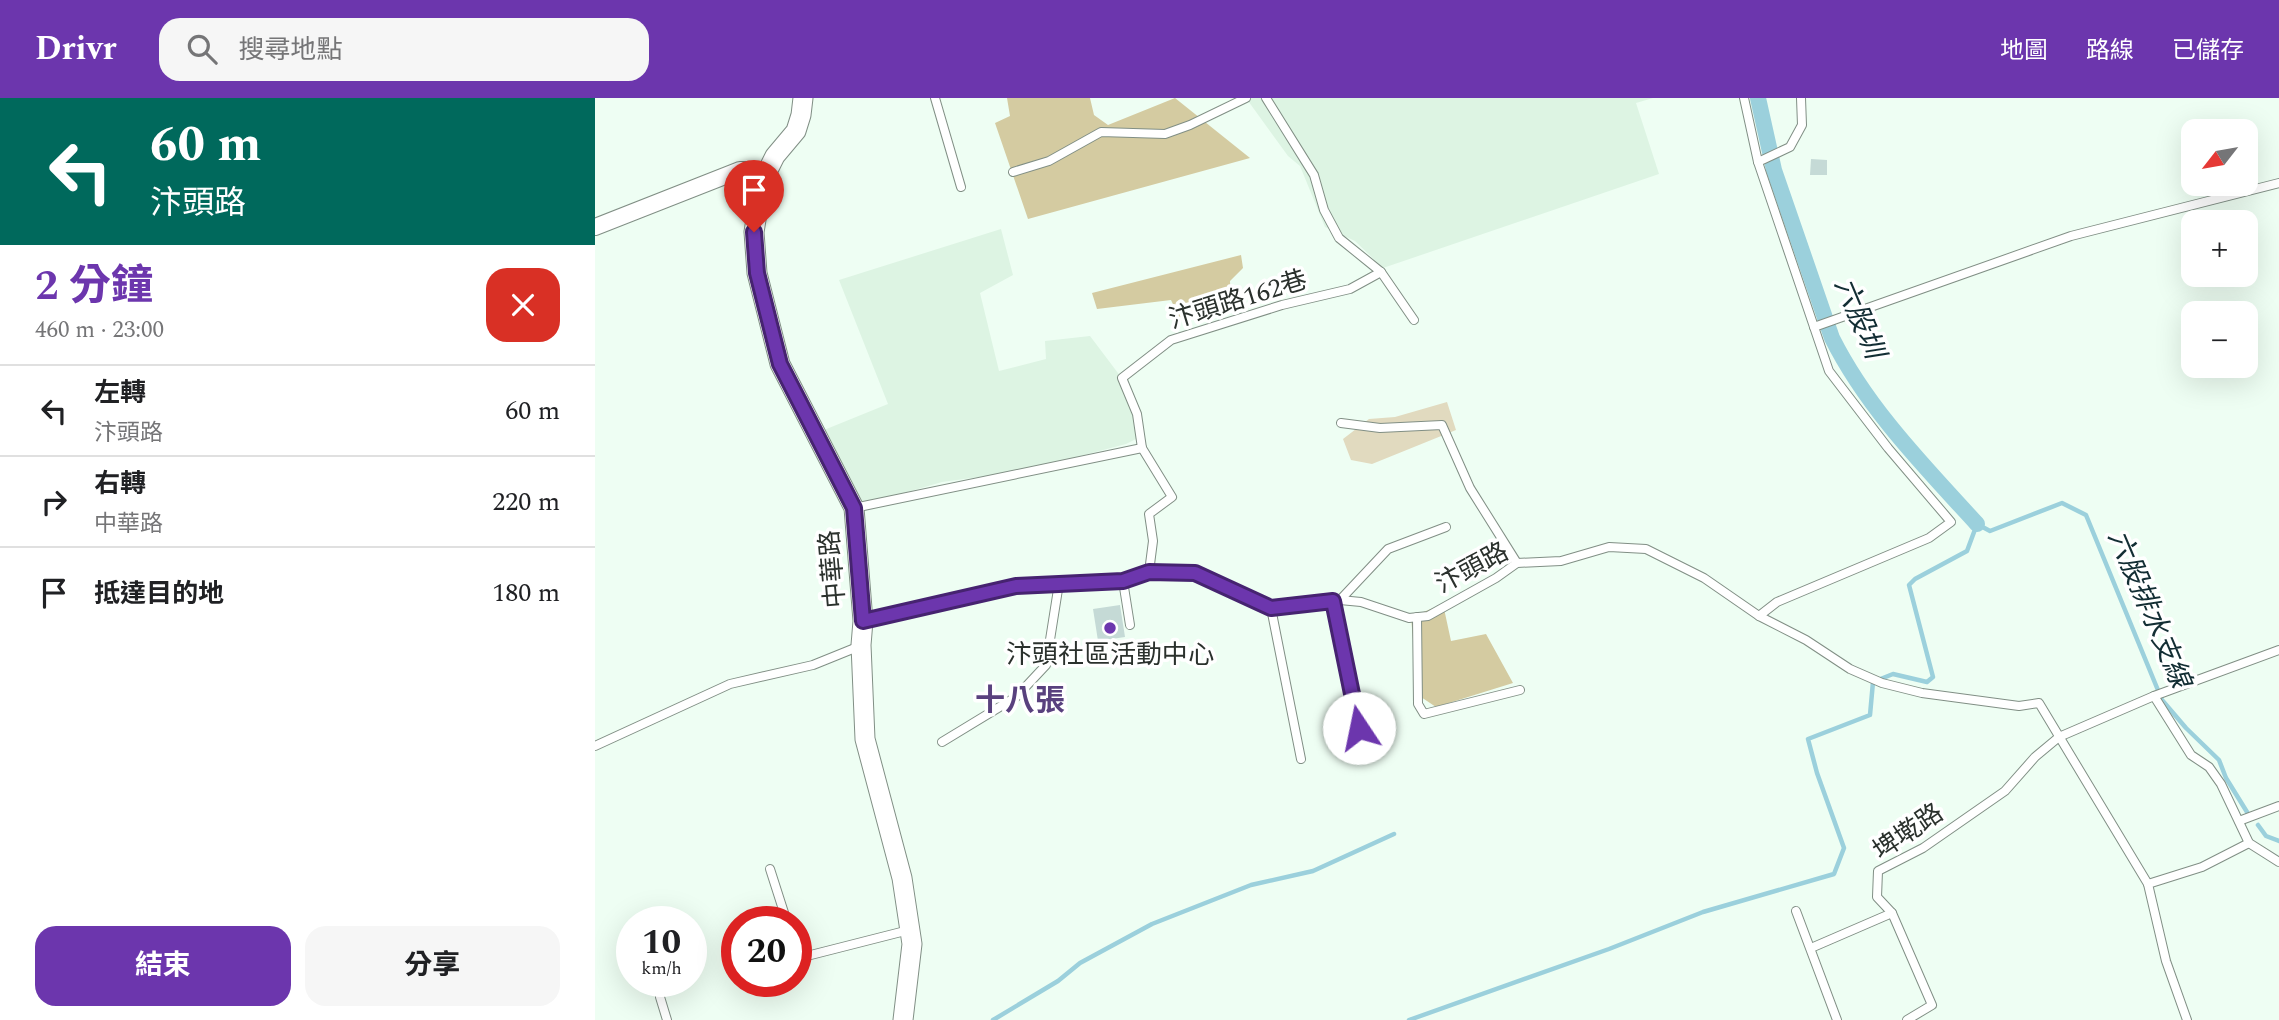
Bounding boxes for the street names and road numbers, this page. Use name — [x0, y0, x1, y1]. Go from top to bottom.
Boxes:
street label: 汴頭路162巷 — [1164, 260, 1312, 340]
street label: 中華路 — [810, 528, 856, 610]
street label: 汴頭路 — [1428, 532, 1516, 604]
street label: 埤墘路 — [1864, 794, 1952, 870]

